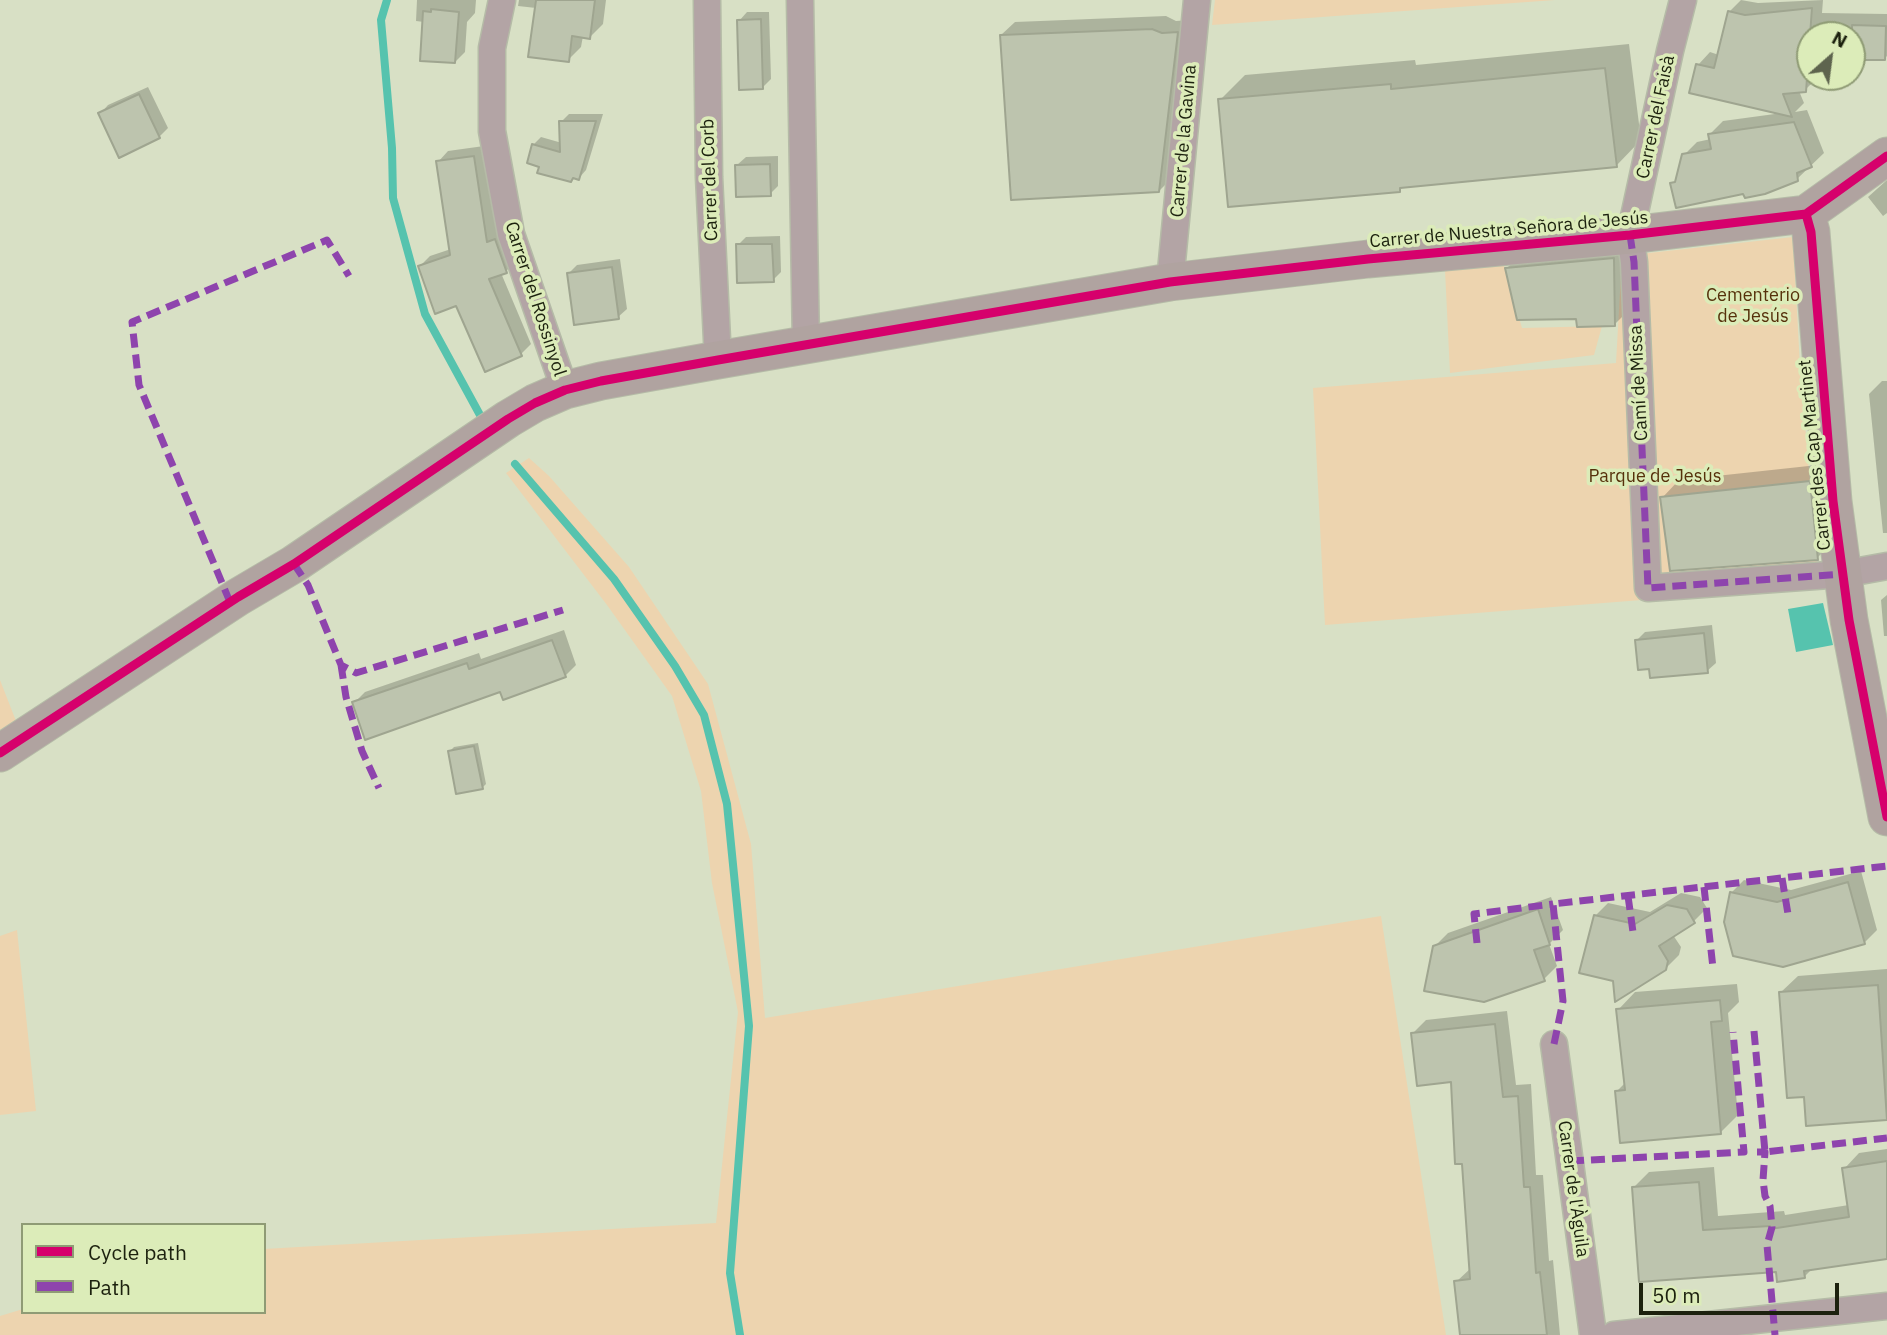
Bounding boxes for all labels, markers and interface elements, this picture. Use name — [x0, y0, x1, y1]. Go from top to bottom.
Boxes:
north arrow — [1796, 21, 1866, 91]
text: N — [1828, 25, 1852, 53]
street label: Carrer del Faisà — [1632, 53, 1680, 181]
street label: Carrer de la Gavina — [1167, 64, 1201, 218]
street label: Carrer del Corb — [697, 118, 723, 242]
street label: Carrer de Nuestra Señora de Jesús — [1369, 207, 1649, 253]
street label: Carrer del Rossinyol — [500, 219, 570, 379]
park label: Cementerio de Jesús — [1706, 285, 1800, 328]
street label: Camí de Missa — [1625, 325, 1653, 441]
street label: Carrer des Cap Martinet — [1794, 359, 1836, 551]
park label: Parque de Jesús — [1588, 466, 1722, 488]
street label: Carrer de l'Àguila — [1553, 1119, 1593, 1259]
legend — [21, 1223, 266, 1314]
text: Cycle path — [88, 1238, 187, 1266]
scale bar — [1642, 1268, 1842, 1312]
text: Path — [88, 1273, 131, 1301]
text: 50 m — [1652, 1281, 1701, 1309]

